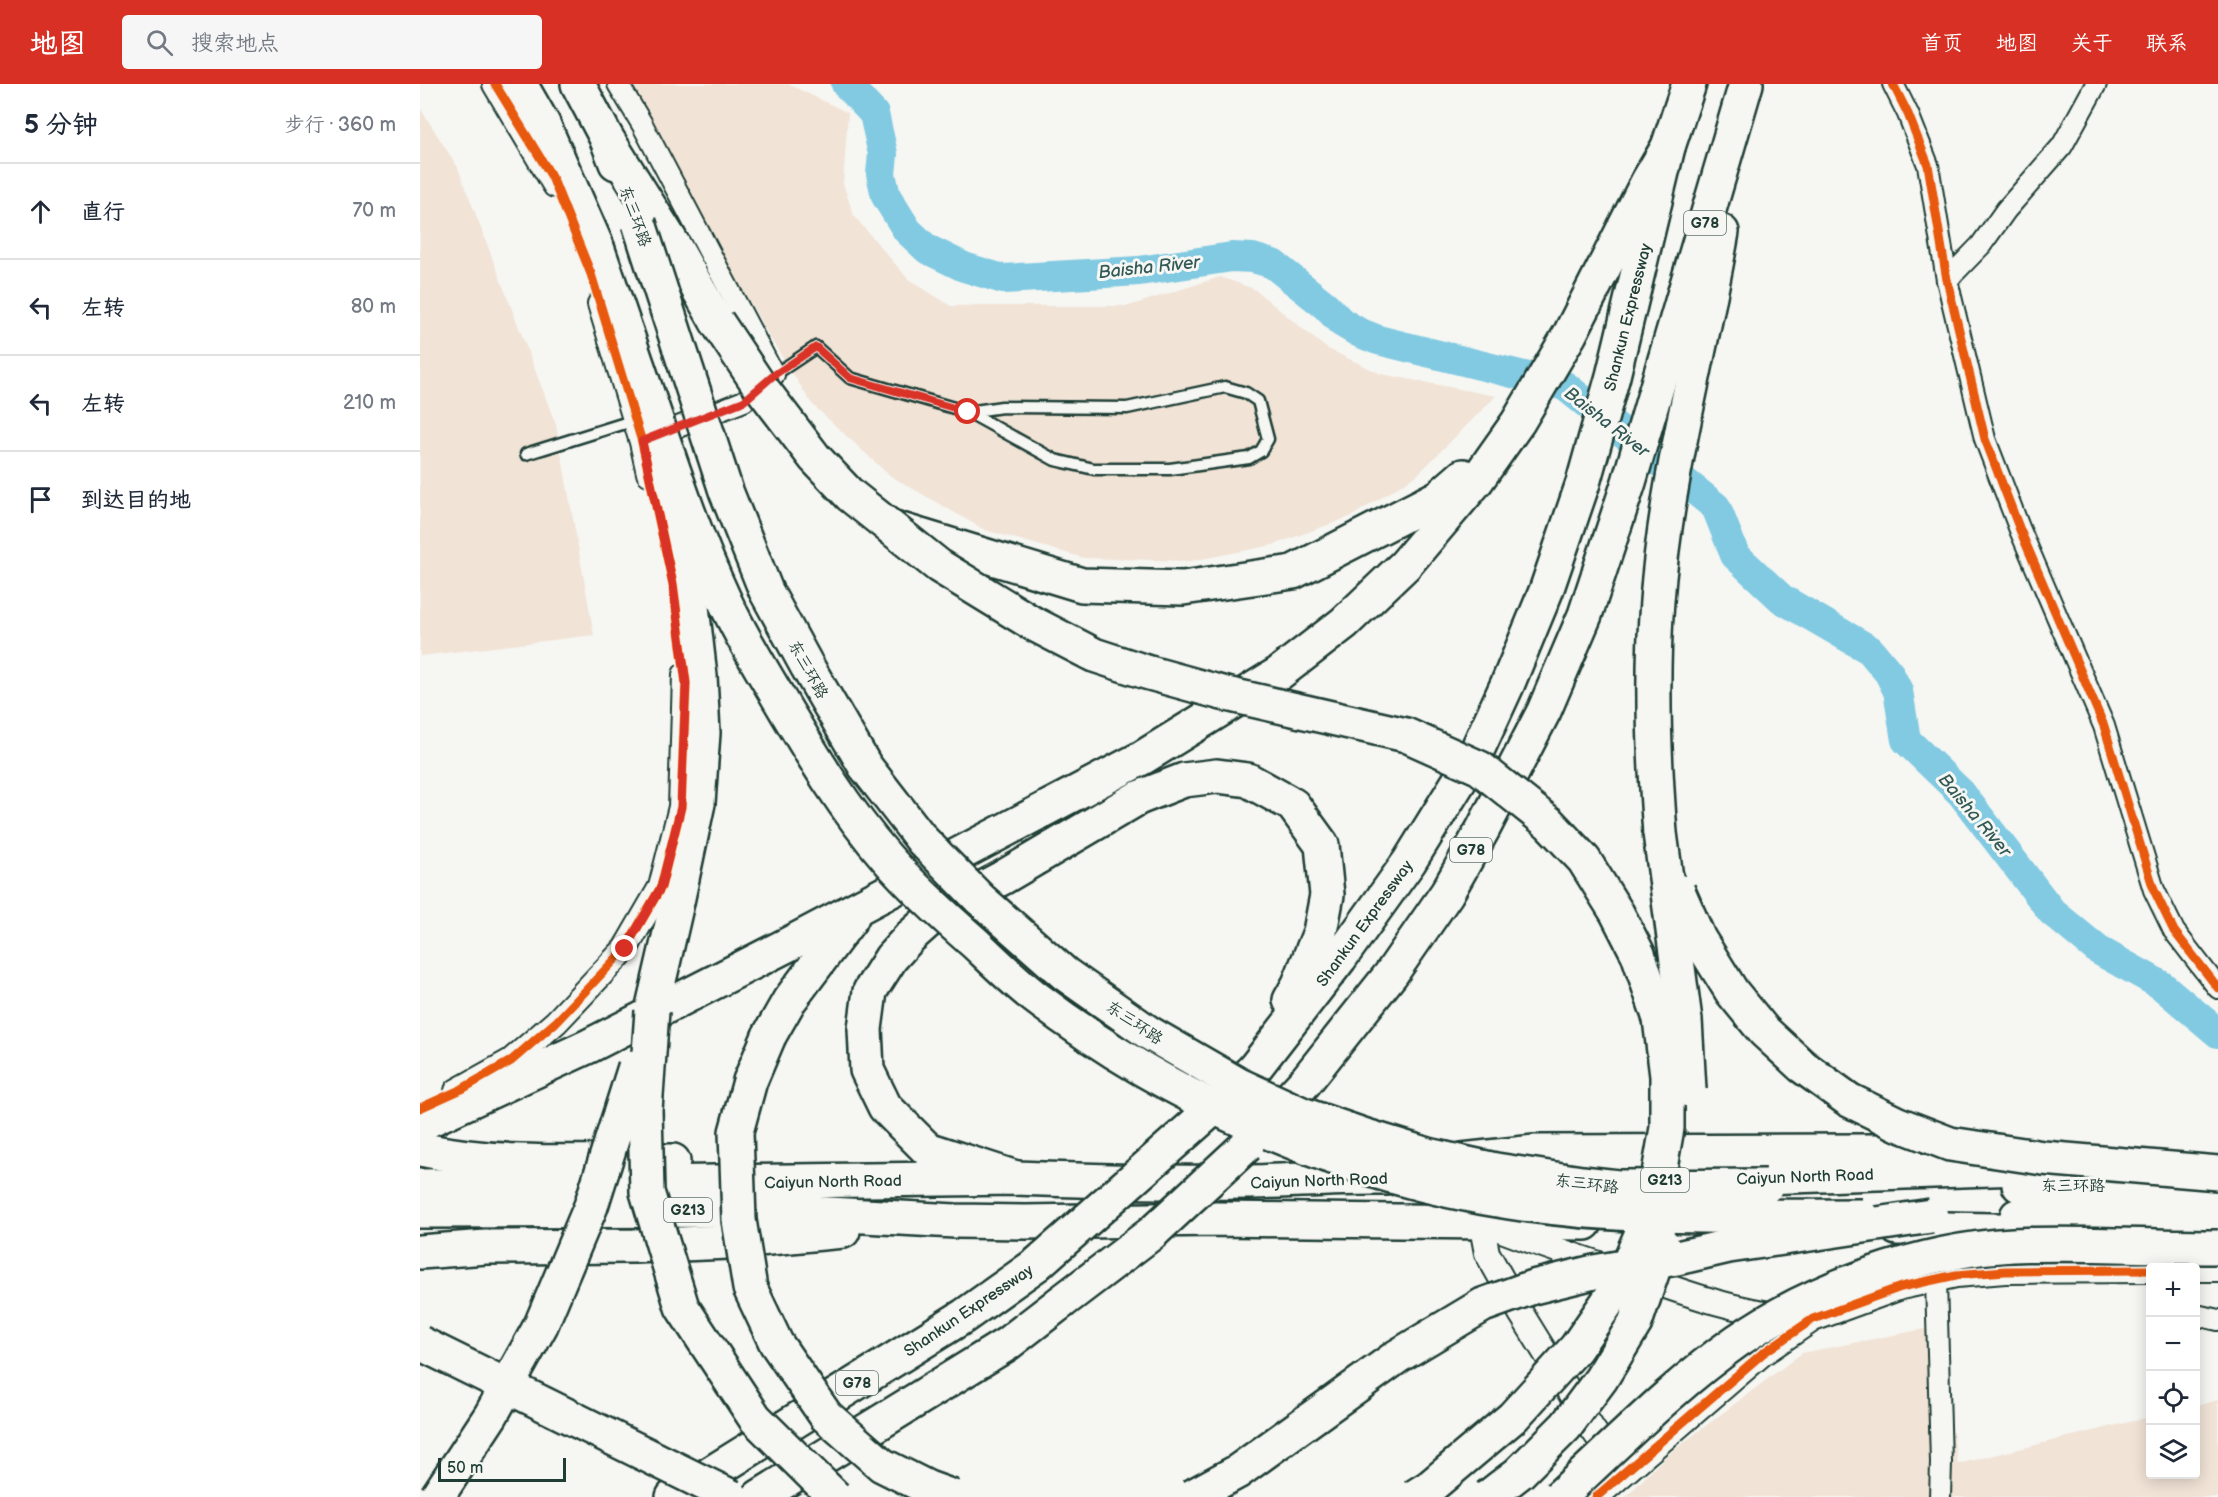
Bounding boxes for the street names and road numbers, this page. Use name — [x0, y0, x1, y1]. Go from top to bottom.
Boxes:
street label: 东三环路 — [615, 183, 654, 250]
road number: G78 — [1684, 211, 1726, 235]
street label: Shankun Expressway — [1601, 241, 1656, 393]
street label: 东三环路 — [784, 637, 832, 702]
road number: G78 — [1450, 838, 1492, 862]
street label: Shankun Expressway — [1313, 856, 1418, 991]
street label: 东三环路 — [1102, 997, 1166, 1049]
street label: Caiyun North Road — [1736, 1166, 1874, 1189]
road number: G213 — [1641, 1168, 1689, 1192]
street label: Caiyun North Road — [1250, 1170, 1388, 1193]
street label: 东三环路 — [1554, 1171, 1620, 1198]
street label: Caiyun North Road — [764, 1172, 902, 1193]
street label: 东三环路 — [2041, 1177, 2105, 1196]
road number: G213 — [664, 1198, 712, 1222]
street label: Shankun Expressway — [901, 1261, 1038, 1361]
road number: G78 — [836, 1371, 878, 1395]

